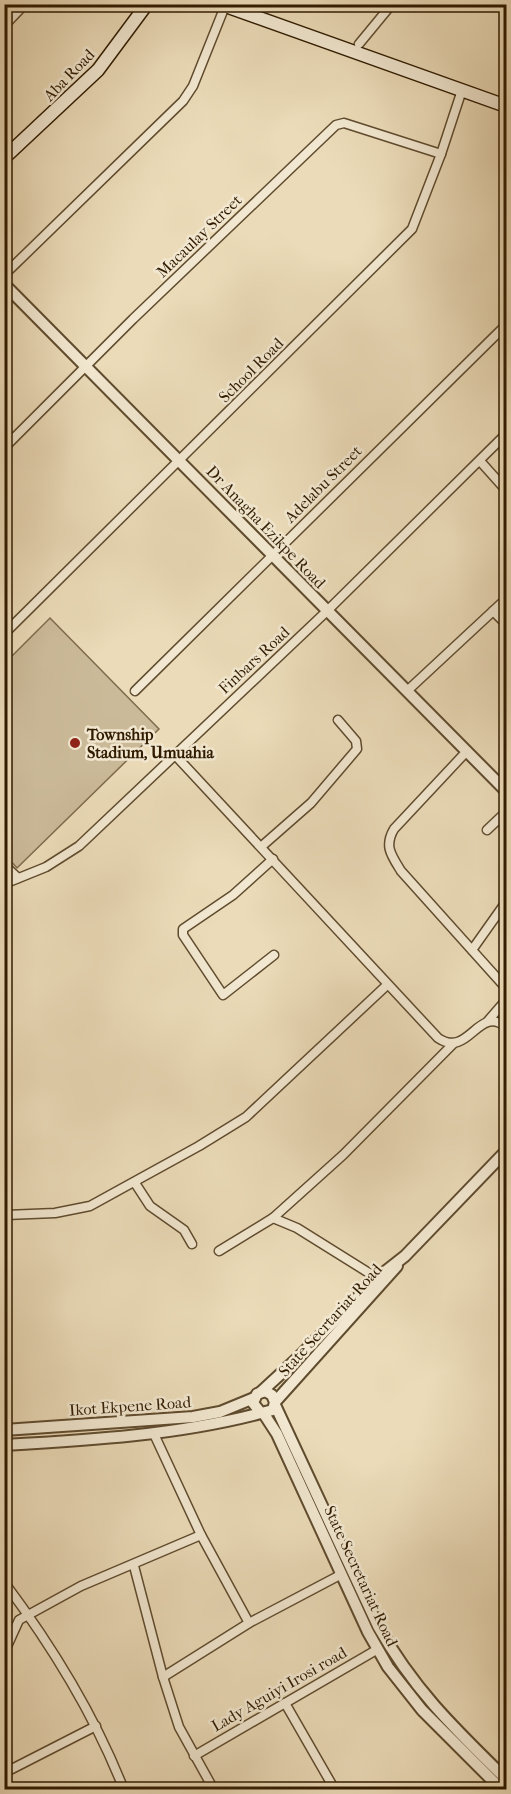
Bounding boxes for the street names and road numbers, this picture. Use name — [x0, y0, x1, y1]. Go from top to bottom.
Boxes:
street label: Aba Road — [39, 45, 99, 106]
street label: Macaulay Street — [152, 190, 246, 281]
street label: School Road — [215, 333, 288, 406]
street label: Adelabu Street — [280, 441, 366, 527]
street label: Dr Anagha Ezikpe Road — [202, 462, 330, 593]
street label: Finbars Road — [215, 622, 294, 698]
street label: State Secrtariat Road — [274, 1259, 386, 1380]
street label: Ikot Ekpene Road — [68, 1392, 192, 1420]
street label: State Secretariat Road — [320, 1503, 402, 1650]
street label: Lady Aguiyi Irosi road — [208, 1642, 350, 1735]

